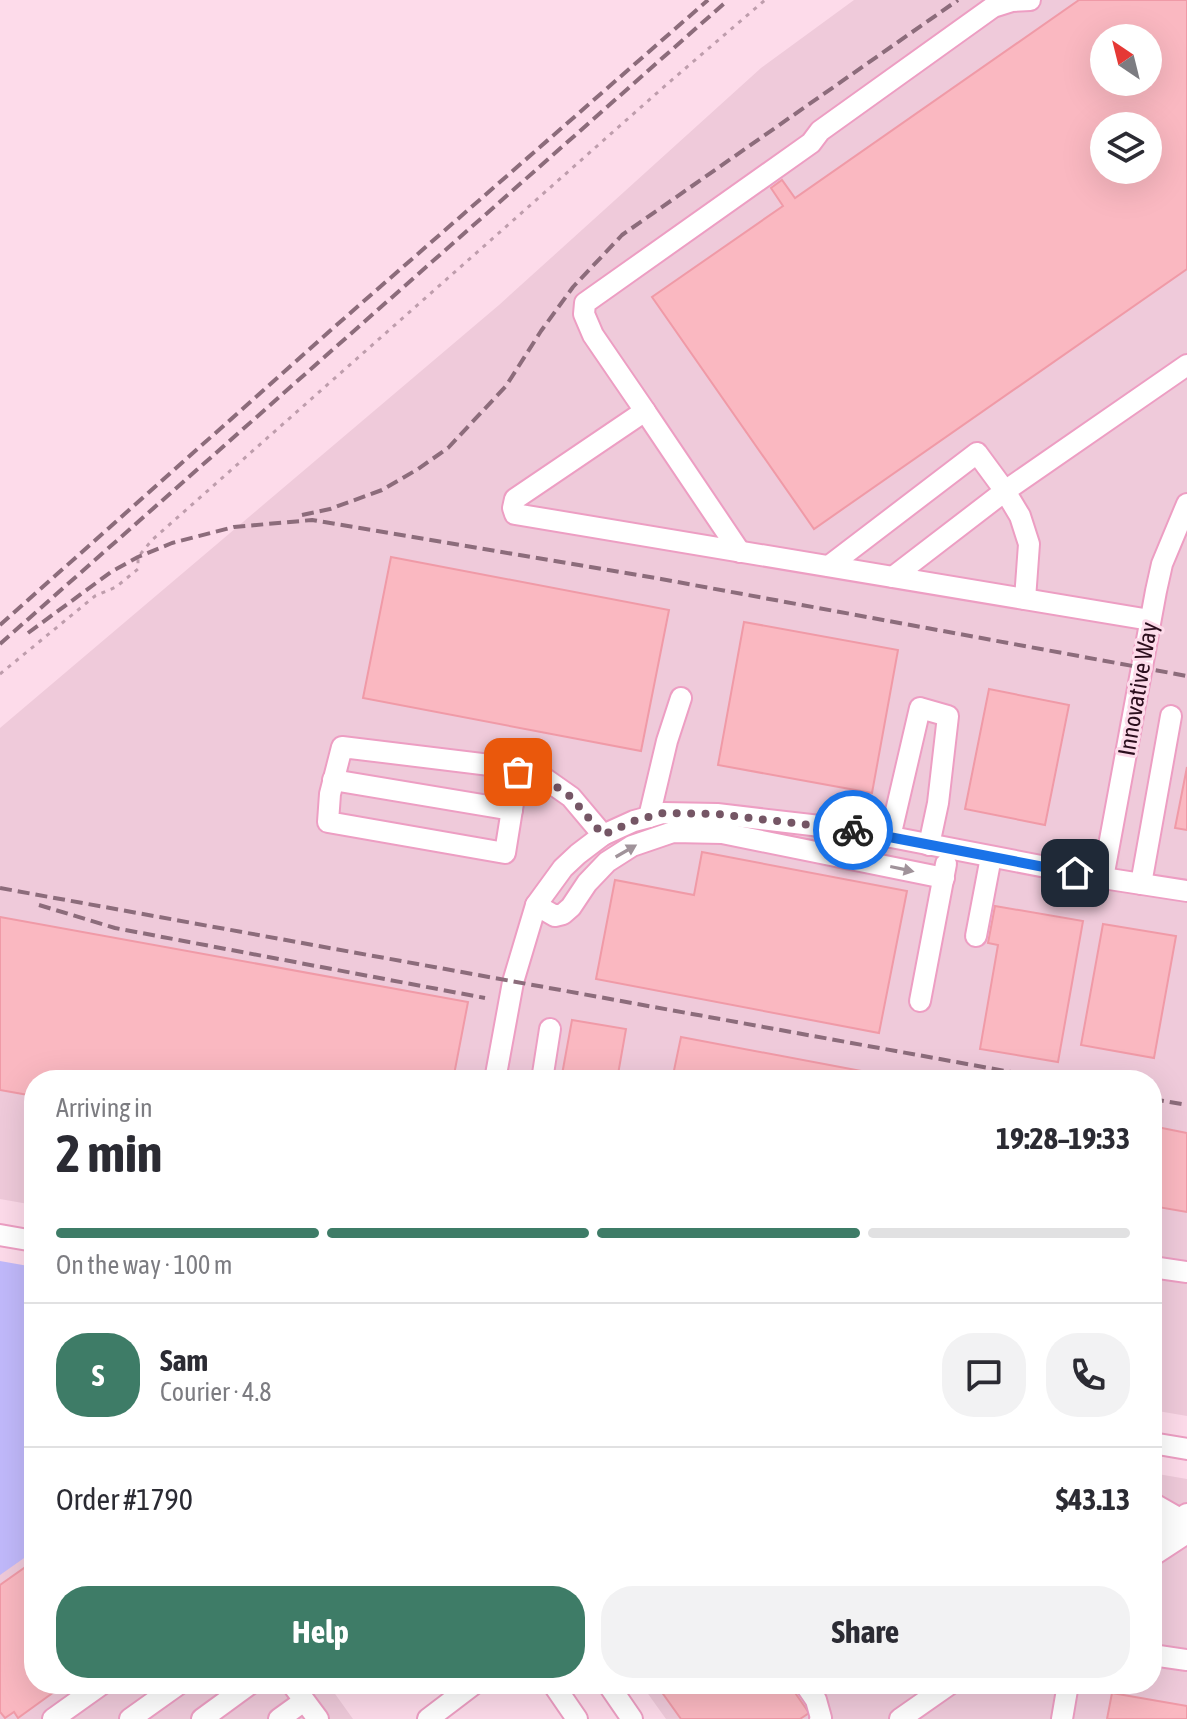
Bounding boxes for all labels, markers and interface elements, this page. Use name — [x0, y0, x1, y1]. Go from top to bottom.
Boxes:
north arrow — [1090, 24, 1162, 96]
map controls — [1090, 24, 1162, 184]
button: layers — [1090, 112, 1162, 184]
street label: Innovative Way — [1112, 620, 1163, 758]
pin — [484, 738, 552, 806]
icon: bag — [496, 750, 540, 794]
courier — [813, 790, 893, 870]
icon: bike — [831, 808, 875, 852]
pin — [1041, 839, 1109, 907]
one-way arrow — [614, 844, 637, 858]
icon: home — [1053, 851, 1097, 895]
one-way arrow — [890, 863, 915, 876]
text: Arriving in — [56, 1093, 153, 1123]
text: 19:28–19:33 — [996, 1121, 1130, 1155]
text: 2 min — [56, 1123, 162, 1183]
text: On the way · 100 m — [56, 1250, 233, 1280]
button: chat — [942, 1333, 1026, 1417]
button: phone — [1046, 1333, 1130, 1417]
text: Sam — [160, 1343, 208, 1377]
text: S — [92, 1358, 104, 1392]
text: Courier · 4.8 — [160, 1377, 271, 1407]
text: Order #1790 — [56, 1482, 193, 1516]
text: $43.13 — [1056, 1482, 1130, 1516]
button: Help — [56, 1586, 585, 1678]
button: Share — [601, 1586, 1130, 1678]

